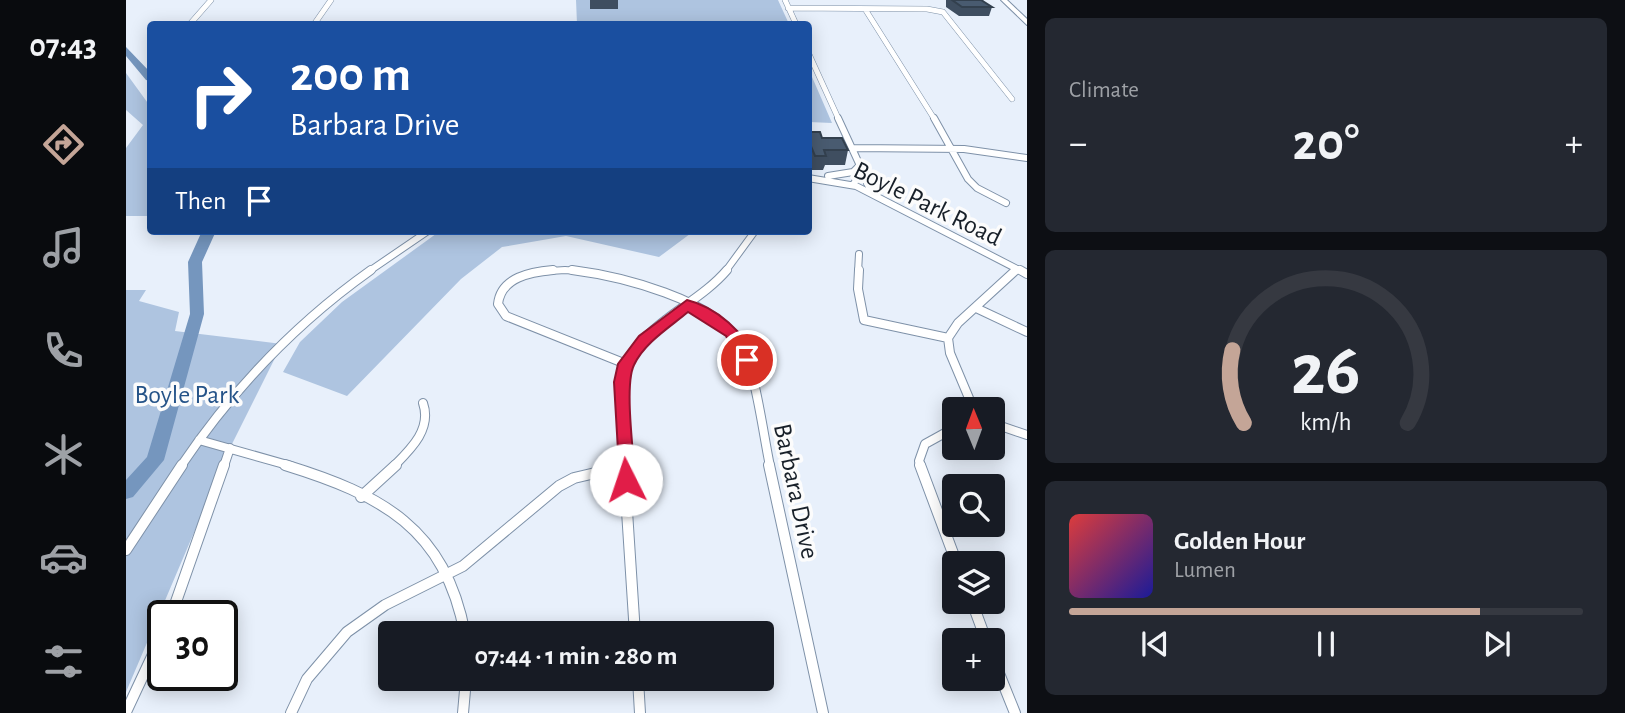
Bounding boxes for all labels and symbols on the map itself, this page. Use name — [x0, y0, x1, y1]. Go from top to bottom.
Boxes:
street label: Boyle Park Road — [850, 157, 1006, 251]
pin — [717, 330, 777, 390]
park label: Boyle Park — [135, 382, 240, 408]
north arrow — [942, 397, 1004, 460]
street label: Barbara Drive — [769, 421, 823, 561]
position arrow — [589, 443, 663, 517]
speed limit sign: 30 — [147, 600, 238, 691]

